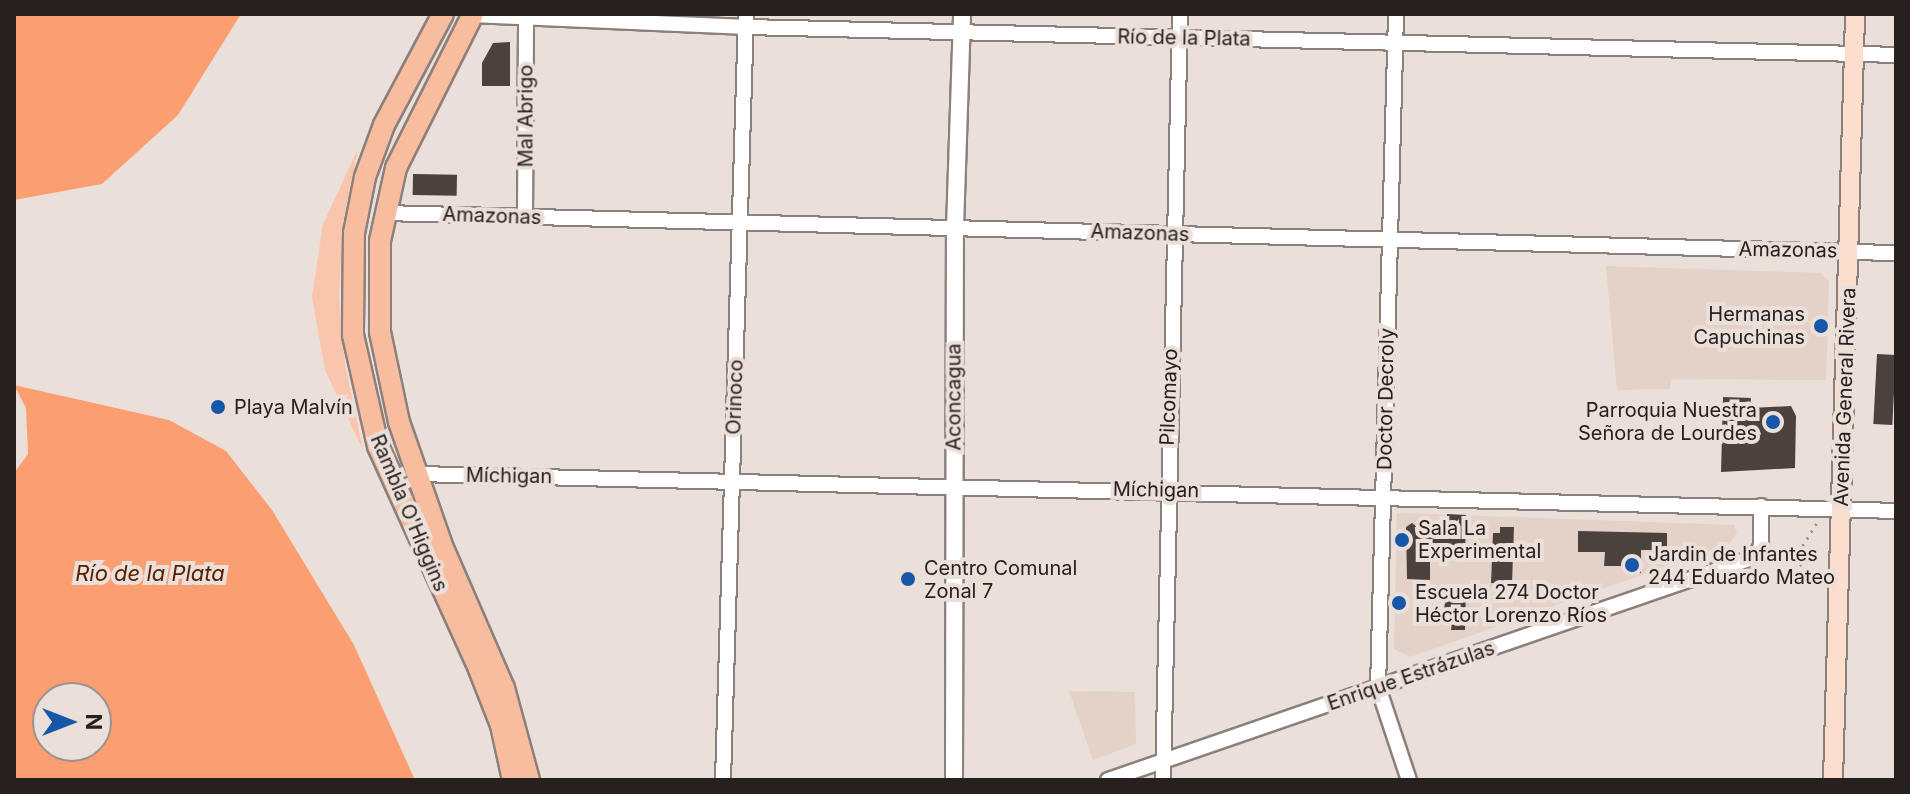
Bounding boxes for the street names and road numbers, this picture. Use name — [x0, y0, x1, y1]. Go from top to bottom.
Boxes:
street label: Río de la Plata — [1117, 25, 1251, 51]
street label: Mal Abrigo — [514, 65, 538, 167]
street label: Amazonas — [442, 202, 542, 230]
street label: Amazonas — [1090, 219, 1190, 247]
street label: Amazonas — [1738, 237, 1838, 263]
street label: Avenida General Rivera — [1829, 287, 1861, 507]
street label: Doctor Decroly — [1373, 328, 1399, 470]
street label: Aconcagua — [942, 343, 966, 451]
street label: Pilcomayo — [1155, 348, 1183, 446]
street label: Orinoco — [722, 359, 748, 435]
street label: Rambla O'Higgins — [365, 431, 453, 595]
street label: Míchigan — [466, 463, 552, 489]
street label: Míchigan — [1113, 477, 1199, 503]
street label: Enrique Estrázulas — [1324, 636, 1498, 716]

